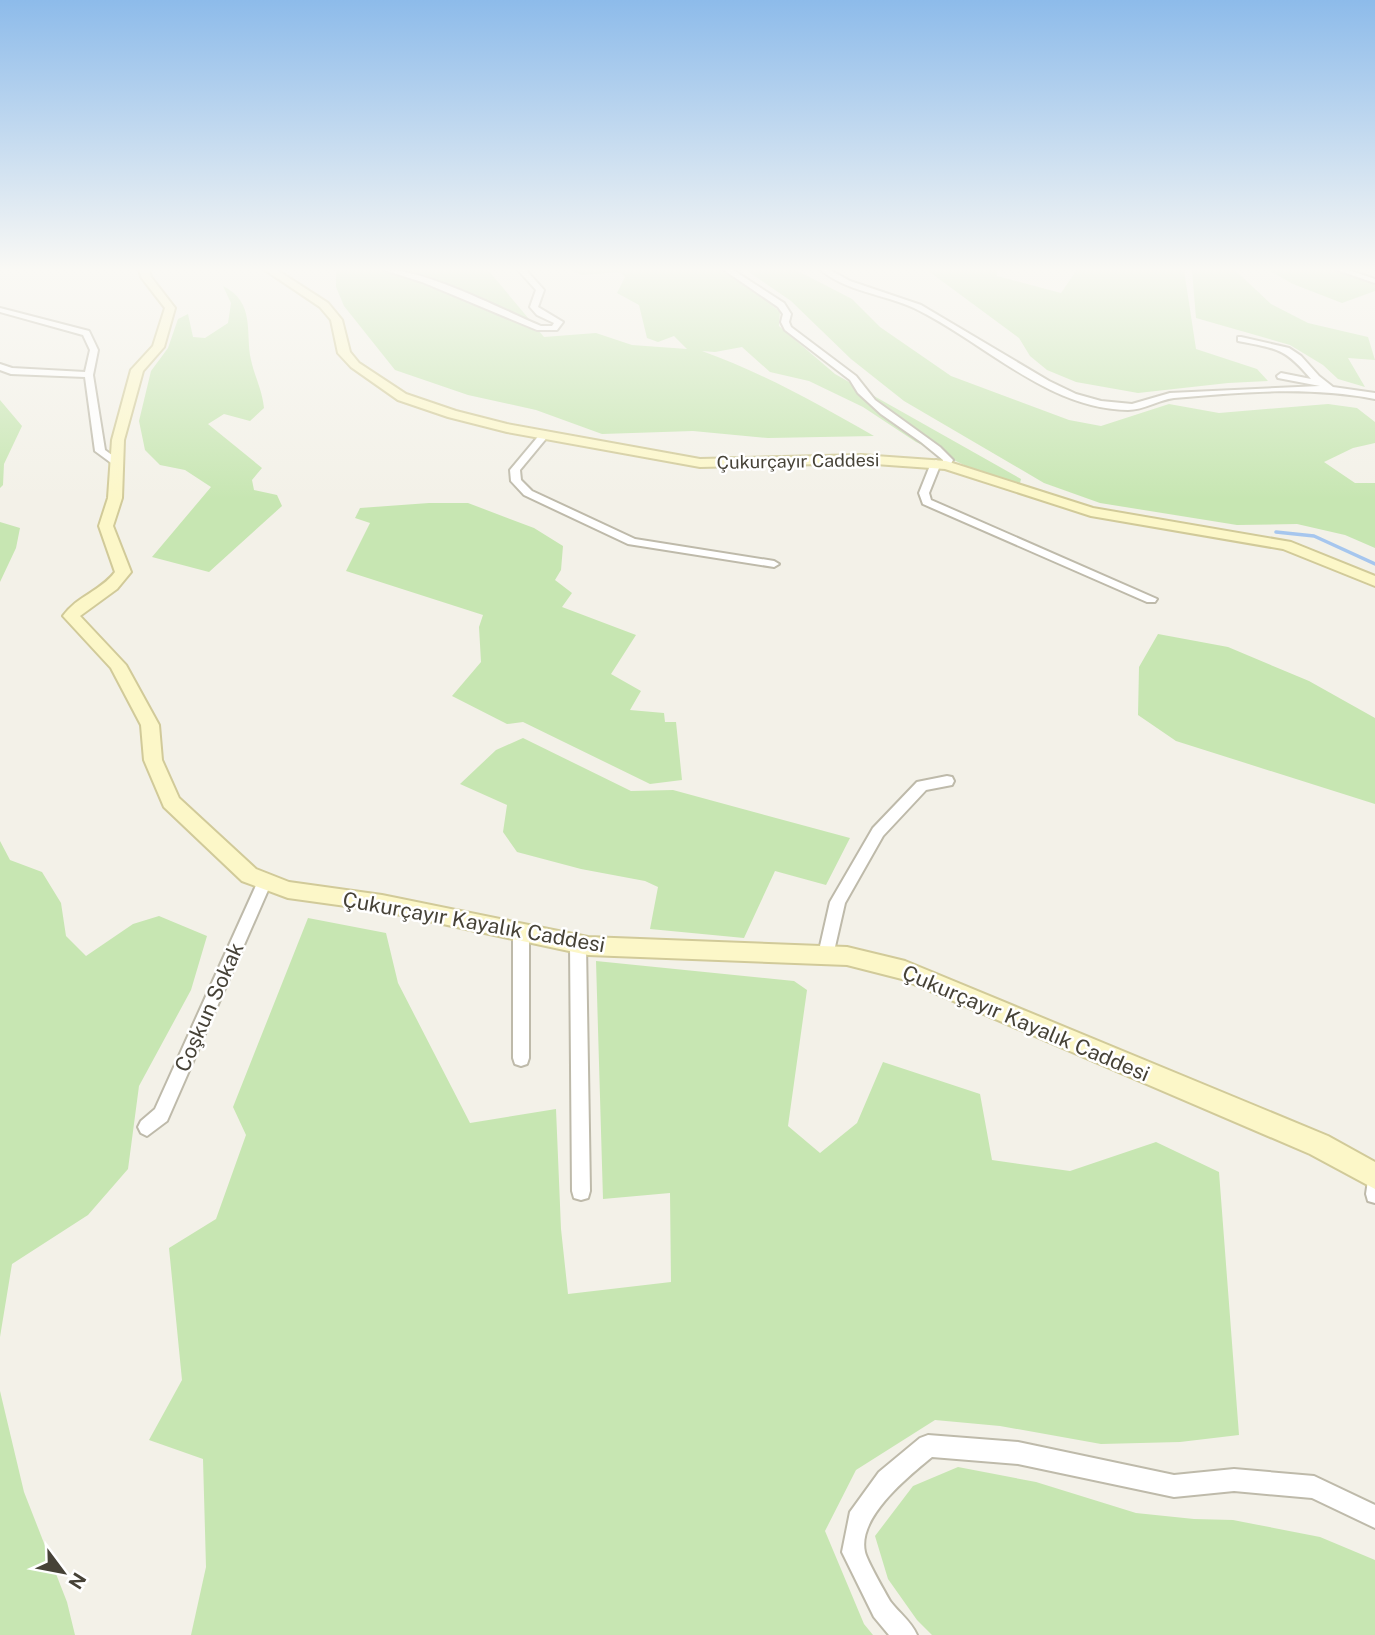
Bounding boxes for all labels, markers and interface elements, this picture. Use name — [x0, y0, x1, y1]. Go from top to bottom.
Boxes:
street label: Çukurçayır Caddesi — [717, 449, 879, 473]
street label: Çukurçayır Kayalık Caddesi — [341, 887, 607, 957]
street label: Coşkun Sokak — [169, 938, 249, 1075]
street label: Çukurçayır Kayalık Caddesi — [899, 960, 1153, 1086]
north arrow — [28, 1537, 98, 1607]
text: N — [64, 1569, 91, 1593]

